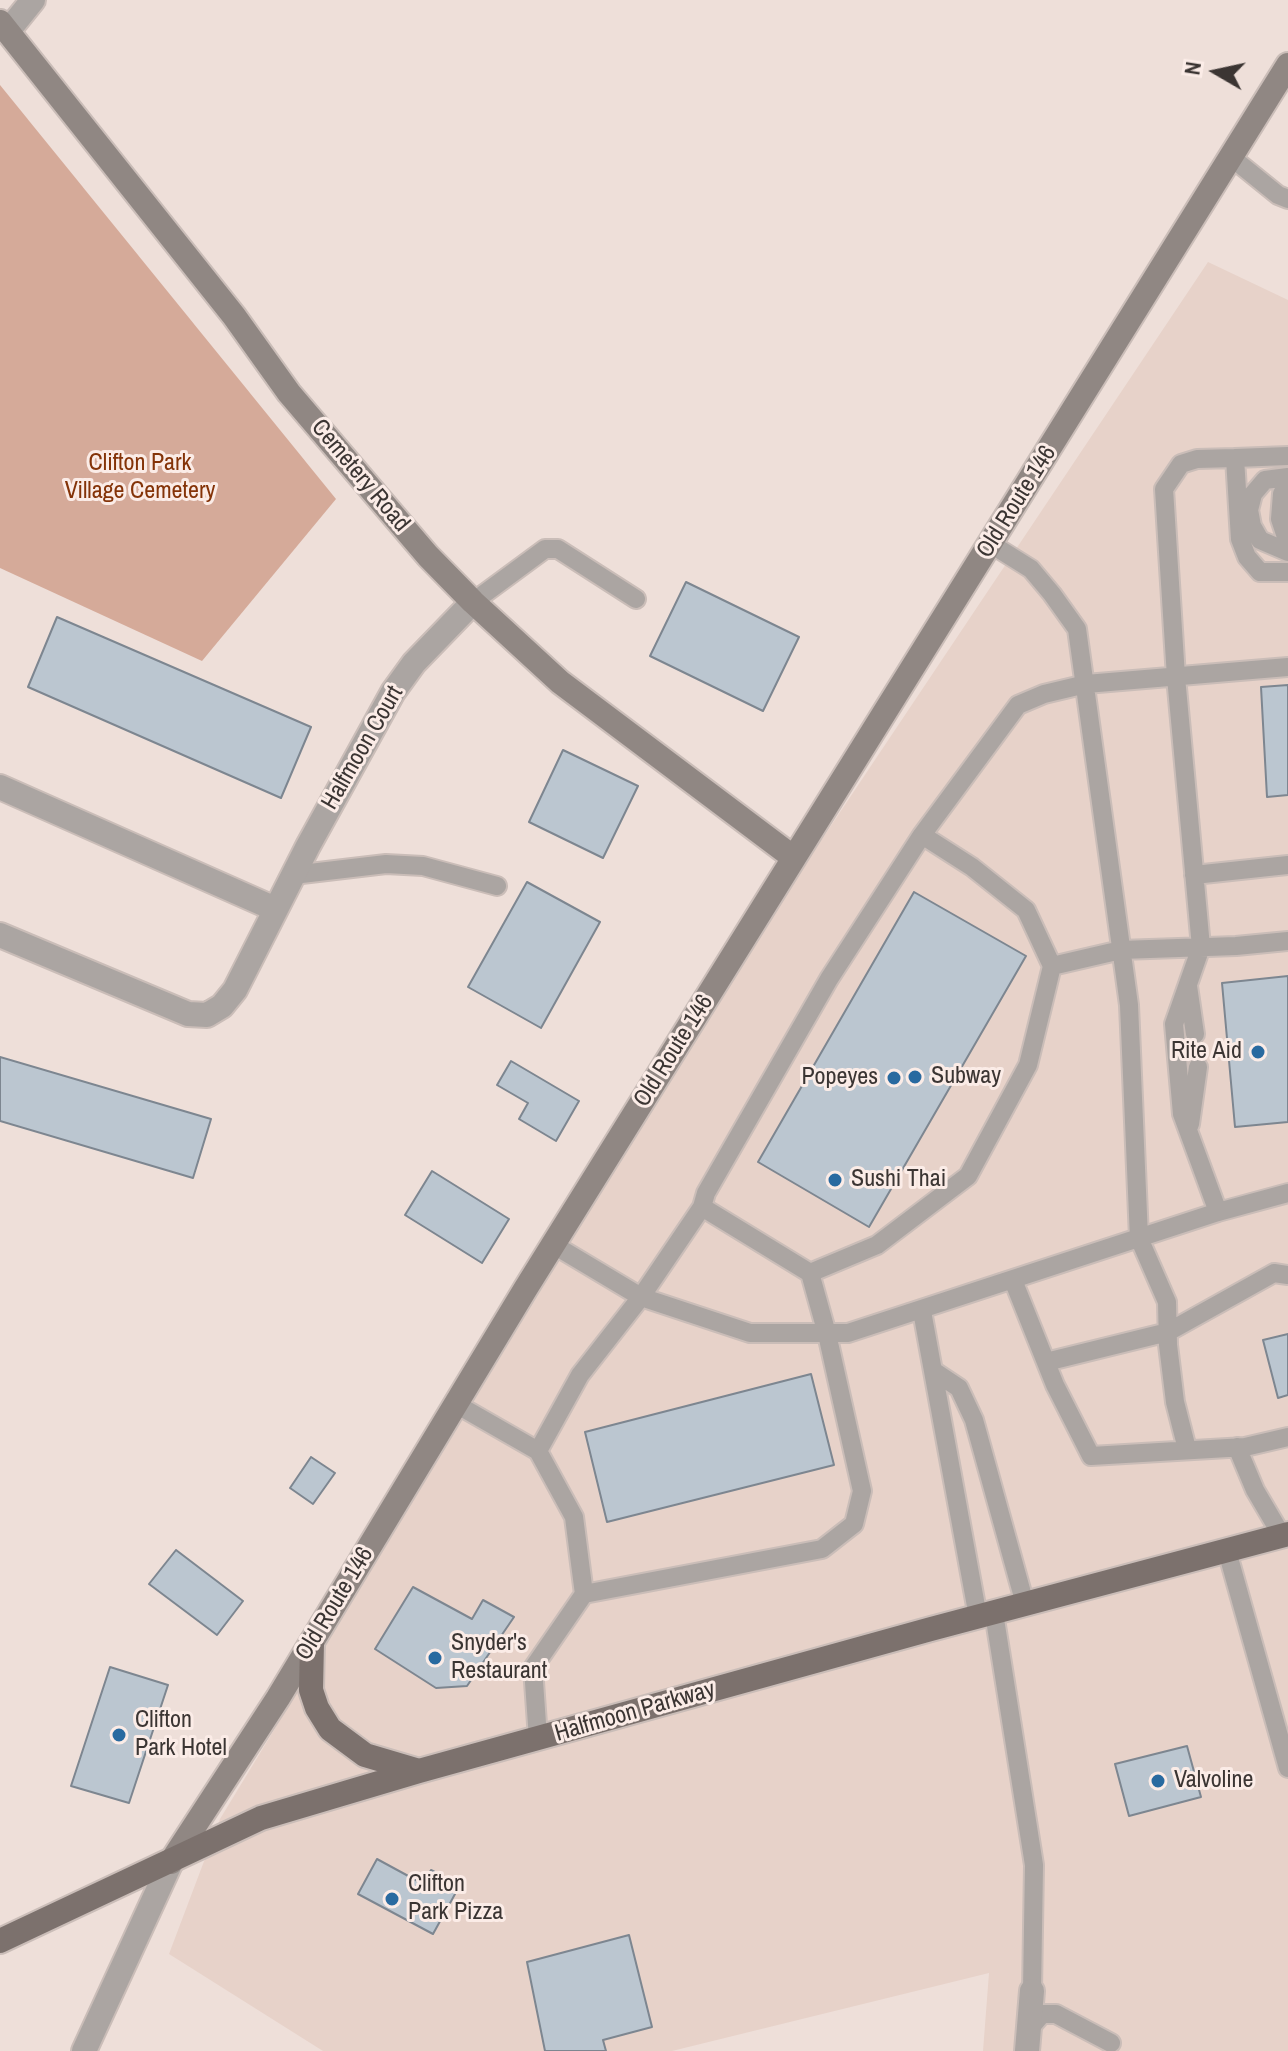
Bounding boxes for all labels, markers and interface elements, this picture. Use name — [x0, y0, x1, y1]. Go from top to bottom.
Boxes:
north arrow — [1176, 32, 1256, 112]
text: N — [1176, 59, 1208, 77]
street label: Cemetery Road — [305, 414, 415, 538]
street label: Old Route 146 — [971, 441, 1063, 563]
park label: Clifton Park Village Cemetery — [65, 450, 215, 506]
street label: Halfmoon Court — [316, 681, 410, 815]
street label: Old Route 146 — [628, 990, 720, 1112]
place label: Rite Aid — [1171, 1038, 1242, 1066]
marker: Rite Aid — [1249, 1043, 1267, 1061]
place label: Subway — [931, 1063, 1001, 1091]
place label: Popeyes — [801, 1064, 878, 1092]
marker: Subway — [906, 1068, 924, 1086]
marker: Popeyes — [885, 1069, 903, 1087]
place label: Sushi Thai — [851, 1166, 946, 1194]
marker: Sushi Thai — [826, 1171, 844, 1189]
street label: Old Route 146 — [290, 1542, 380, 1666]
place label: Snyder's Restaurant — [451, 1630, 547, 1686]
marker: Snyder's Restaurant — [426, 1649, 444, 1667]
street label: Halfmoon Parkway — [552, 1675, 718, 1749]
place label: Clifton Park Hotel — [135, 1707, 227, 1763]
marker: Clifton Park Hotel — [110, 1726, 128, 1744]
place label: Valvoline — [1174, 1767, 1254, 1795]
marker: Valvoline — [1149, 1772, 1167, 1790]
place label: Clifton Park Pizza — [408, 1871, 503, 1927]
marker: Clifton Park Pizza — [383, 1890, 401, 1908]

